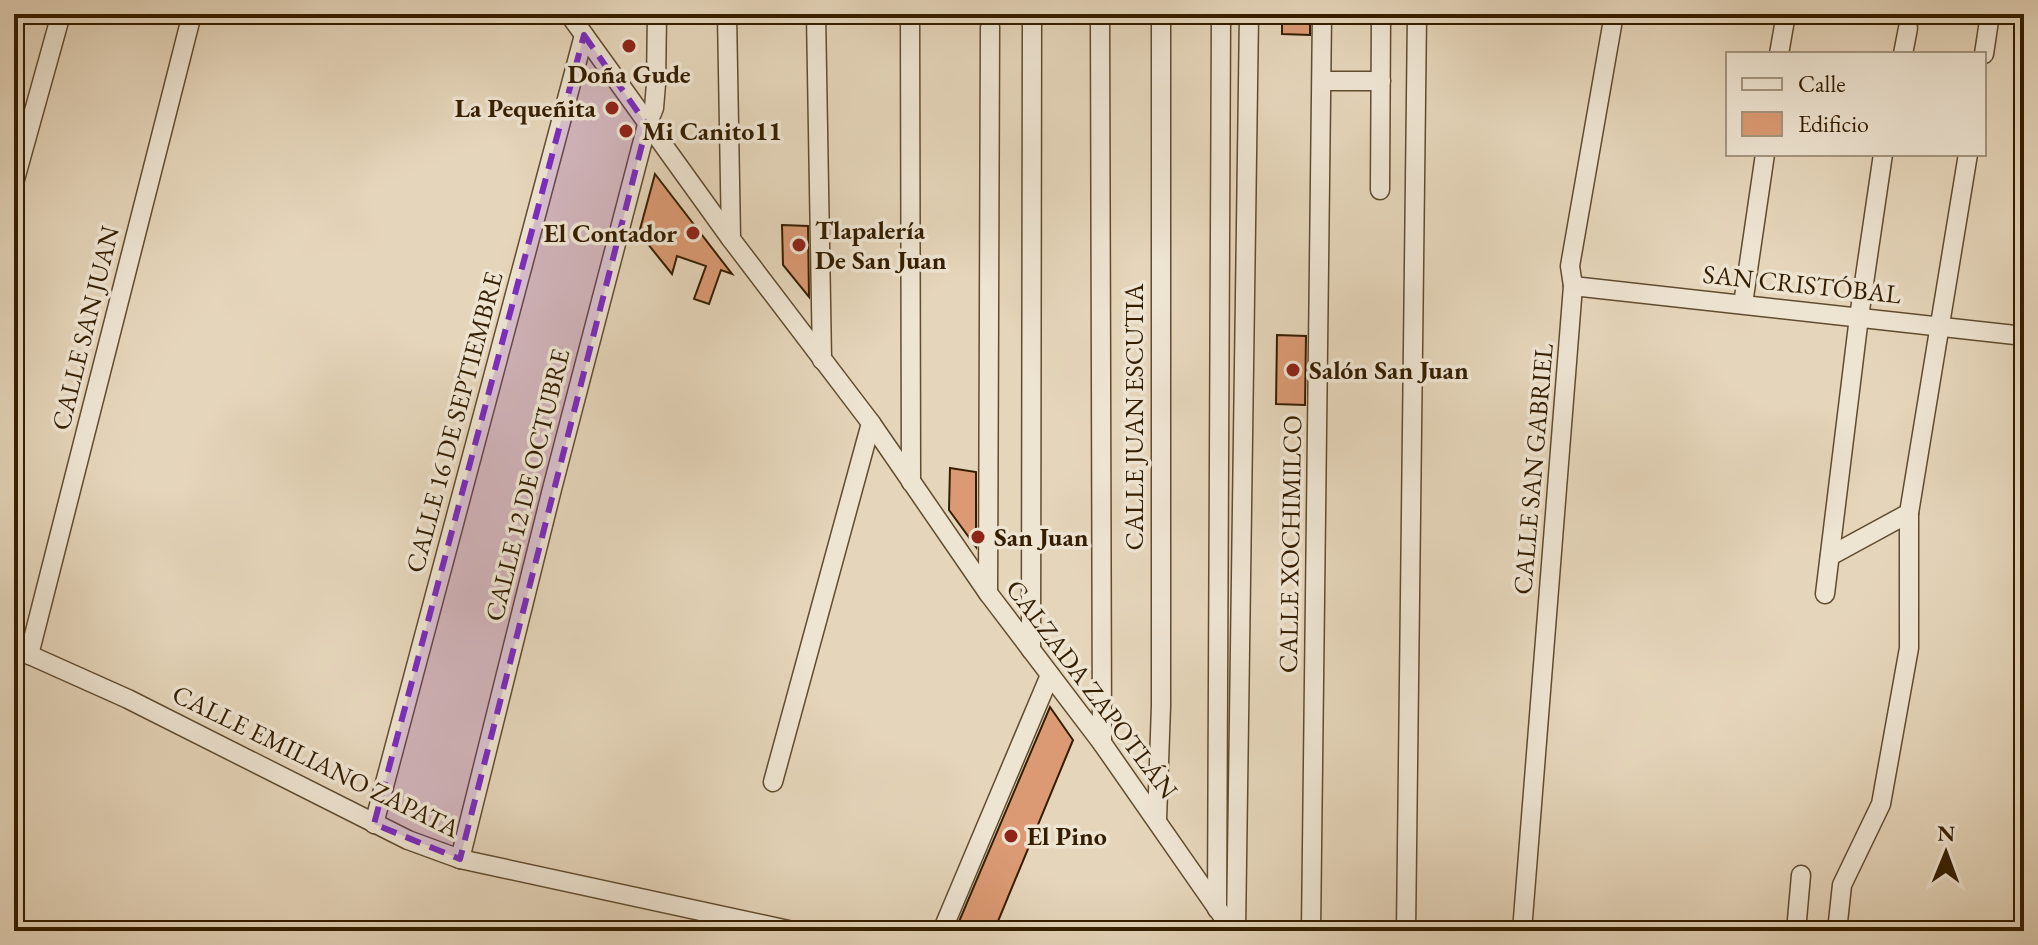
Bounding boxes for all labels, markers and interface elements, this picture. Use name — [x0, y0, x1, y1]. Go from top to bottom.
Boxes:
marker: Doña Gude — [620, 37, 638, 55]
legend — [1726, 52, 1986, 156]
place label: Doña Gude — [567, 57, 691, 91]
text: Calle — [1798, 68, 1846, 99]
place label: La Pequeñita — [455, 91, 597, 125]
marker: La Pequeñita — [603, 99, 621, 117]
text: Edificio — [1798, 108, 1869, 139]
place label: Mi Canito11 — [642, 114, 782, 148]
marker: Mi Canito11 — [617, 122, 635, 140]
place label: Tlapalería De San Juan — [815, 213, 947, 277]
place label: El Contador — [544, 216, 677, 250]
street label: CALLE SAN JUAN — [43, 222, 127, 434]
marker: El Contador — [684, 224, 702, 242]
marker: Tlapalería De San Juan — [790, 236, 808, 254]
street label: SAN CRISTÓBAL — [1701, 257, 1903, 311]
street label: CALLE 16 DE SEPTIEMBRE — [397, 267, 511, 576]
street label: CALLE JUAN ESCUTIA — [1117, 282, 1151, 551]
street label: CALLE SAN GABRIEL — [1505, 342, 1561, 596]
street label: CALLE 12 DE OCTUBRE — [477, 345, 577, 625]
place label: Salón San Juan — [1309, 353, 1469, 387]
marker: Salón San Juan — [1284, 361, 1302, 379]
street label: CALLE XOCHIMILCO — [1271, 415, 1309, 673]
place label: San Juan — [994, 520, 1089, 554]
marker: San Juan — [969, 528, 987, 546]
street label: CALZADA ZAPOTLÁN — [998, 573, 1186, 806]
street label: CALLE EMILIANO ZAPATA — [167, 677, 466, 846]
north arrow — [1906, 813, 1986, 893]
place label: El Pino — [1027, 819, 1107, 853]
text: N — [1937, 819, 1956, 848]
marker: El Pino — [1002, 827, 1020, 845]

